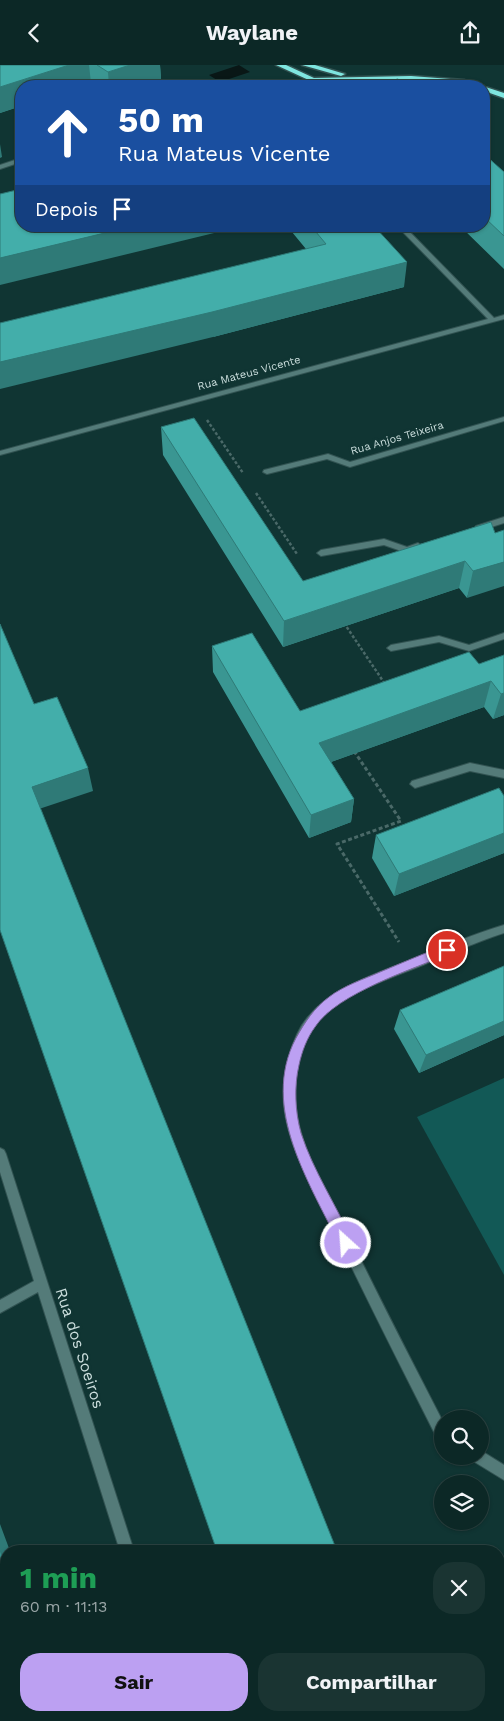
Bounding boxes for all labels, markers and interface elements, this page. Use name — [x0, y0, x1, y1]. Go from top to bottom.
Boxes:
icon: back — [20, 19, 48, 47]
icon: share — [456, 19, 484, 47]
text: Waylane — [206, 20, 298, 45]
text: 50 m — [118, 99, 204, 141]
icon: ahead — [35, 100, 100, 165]
text: Rua Mateus Vicente — [118, 141, 330, 166]
icon: arrive — [108, 195, 136, 223]
text: Depois — [35, 198, 98, 221]
street label: Rua Mateus Vicente — [196, 353, 302, 393]
street label: Rua Anjos Teixeira — [349, 418, 445, 458]
pin — [426, 929, 468, 971]
icon: arrive — [433, 936, 461, 964]
position arrow — [319, 1216, 371, 1268]
street label: Rua dos Soeiros — [52, 1285, 108, 1411]
map controls — [434, 1410, 489, 1530]
button: search — [434, 1410, 489, 1465]
button: layers — [434, 1475, 489, 1530]
text: 1 min — [20, 1560, 97, 1595]
button: close — [433, 1562, 485, 1614]
text: 60 m · 11:13 — [20, 1597, 107, 1616]
button: Sair — [20, 1653, 248, 1711]
button: Compartilhar — [258, 1653, 485, 1711]

